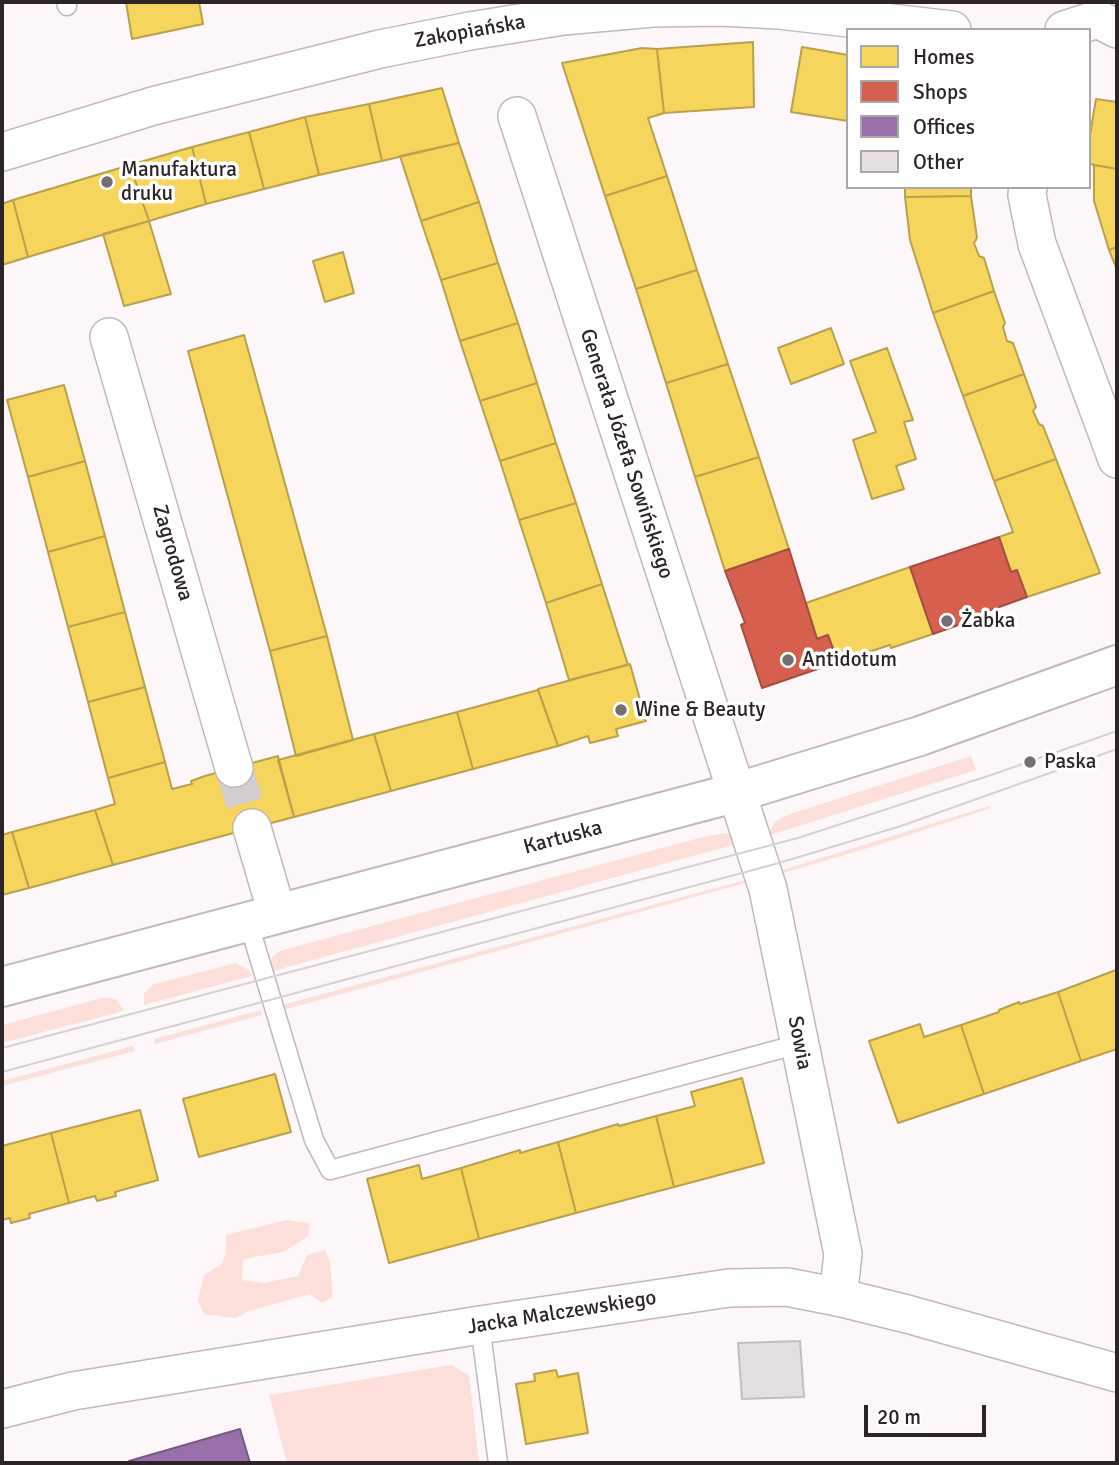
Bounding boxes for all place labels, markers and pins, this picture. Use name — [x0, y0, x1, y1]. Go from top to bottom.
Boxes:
place label: Manufaktura druku — [121, 157, 237, 207]
marker: Manufaktura druku — [99, 174, 115, 190]
place label: Żabka — [961, 608, 1015, 634]
marker: Żabka — [939, 613, 955, 629]
place label: Antidotum — [802, 647, 897, 673]
marker: Antidotum — [780, 652, 796, 668]
place label: Wine & Beauty — [635, 697, 765, 723]
marker: Wine & Beauty — [613, 702, 629, 718]
place label: Paska — [1044, 749, 1096, 775]
marker: Paska — [1022, 754, 1038, 770]

